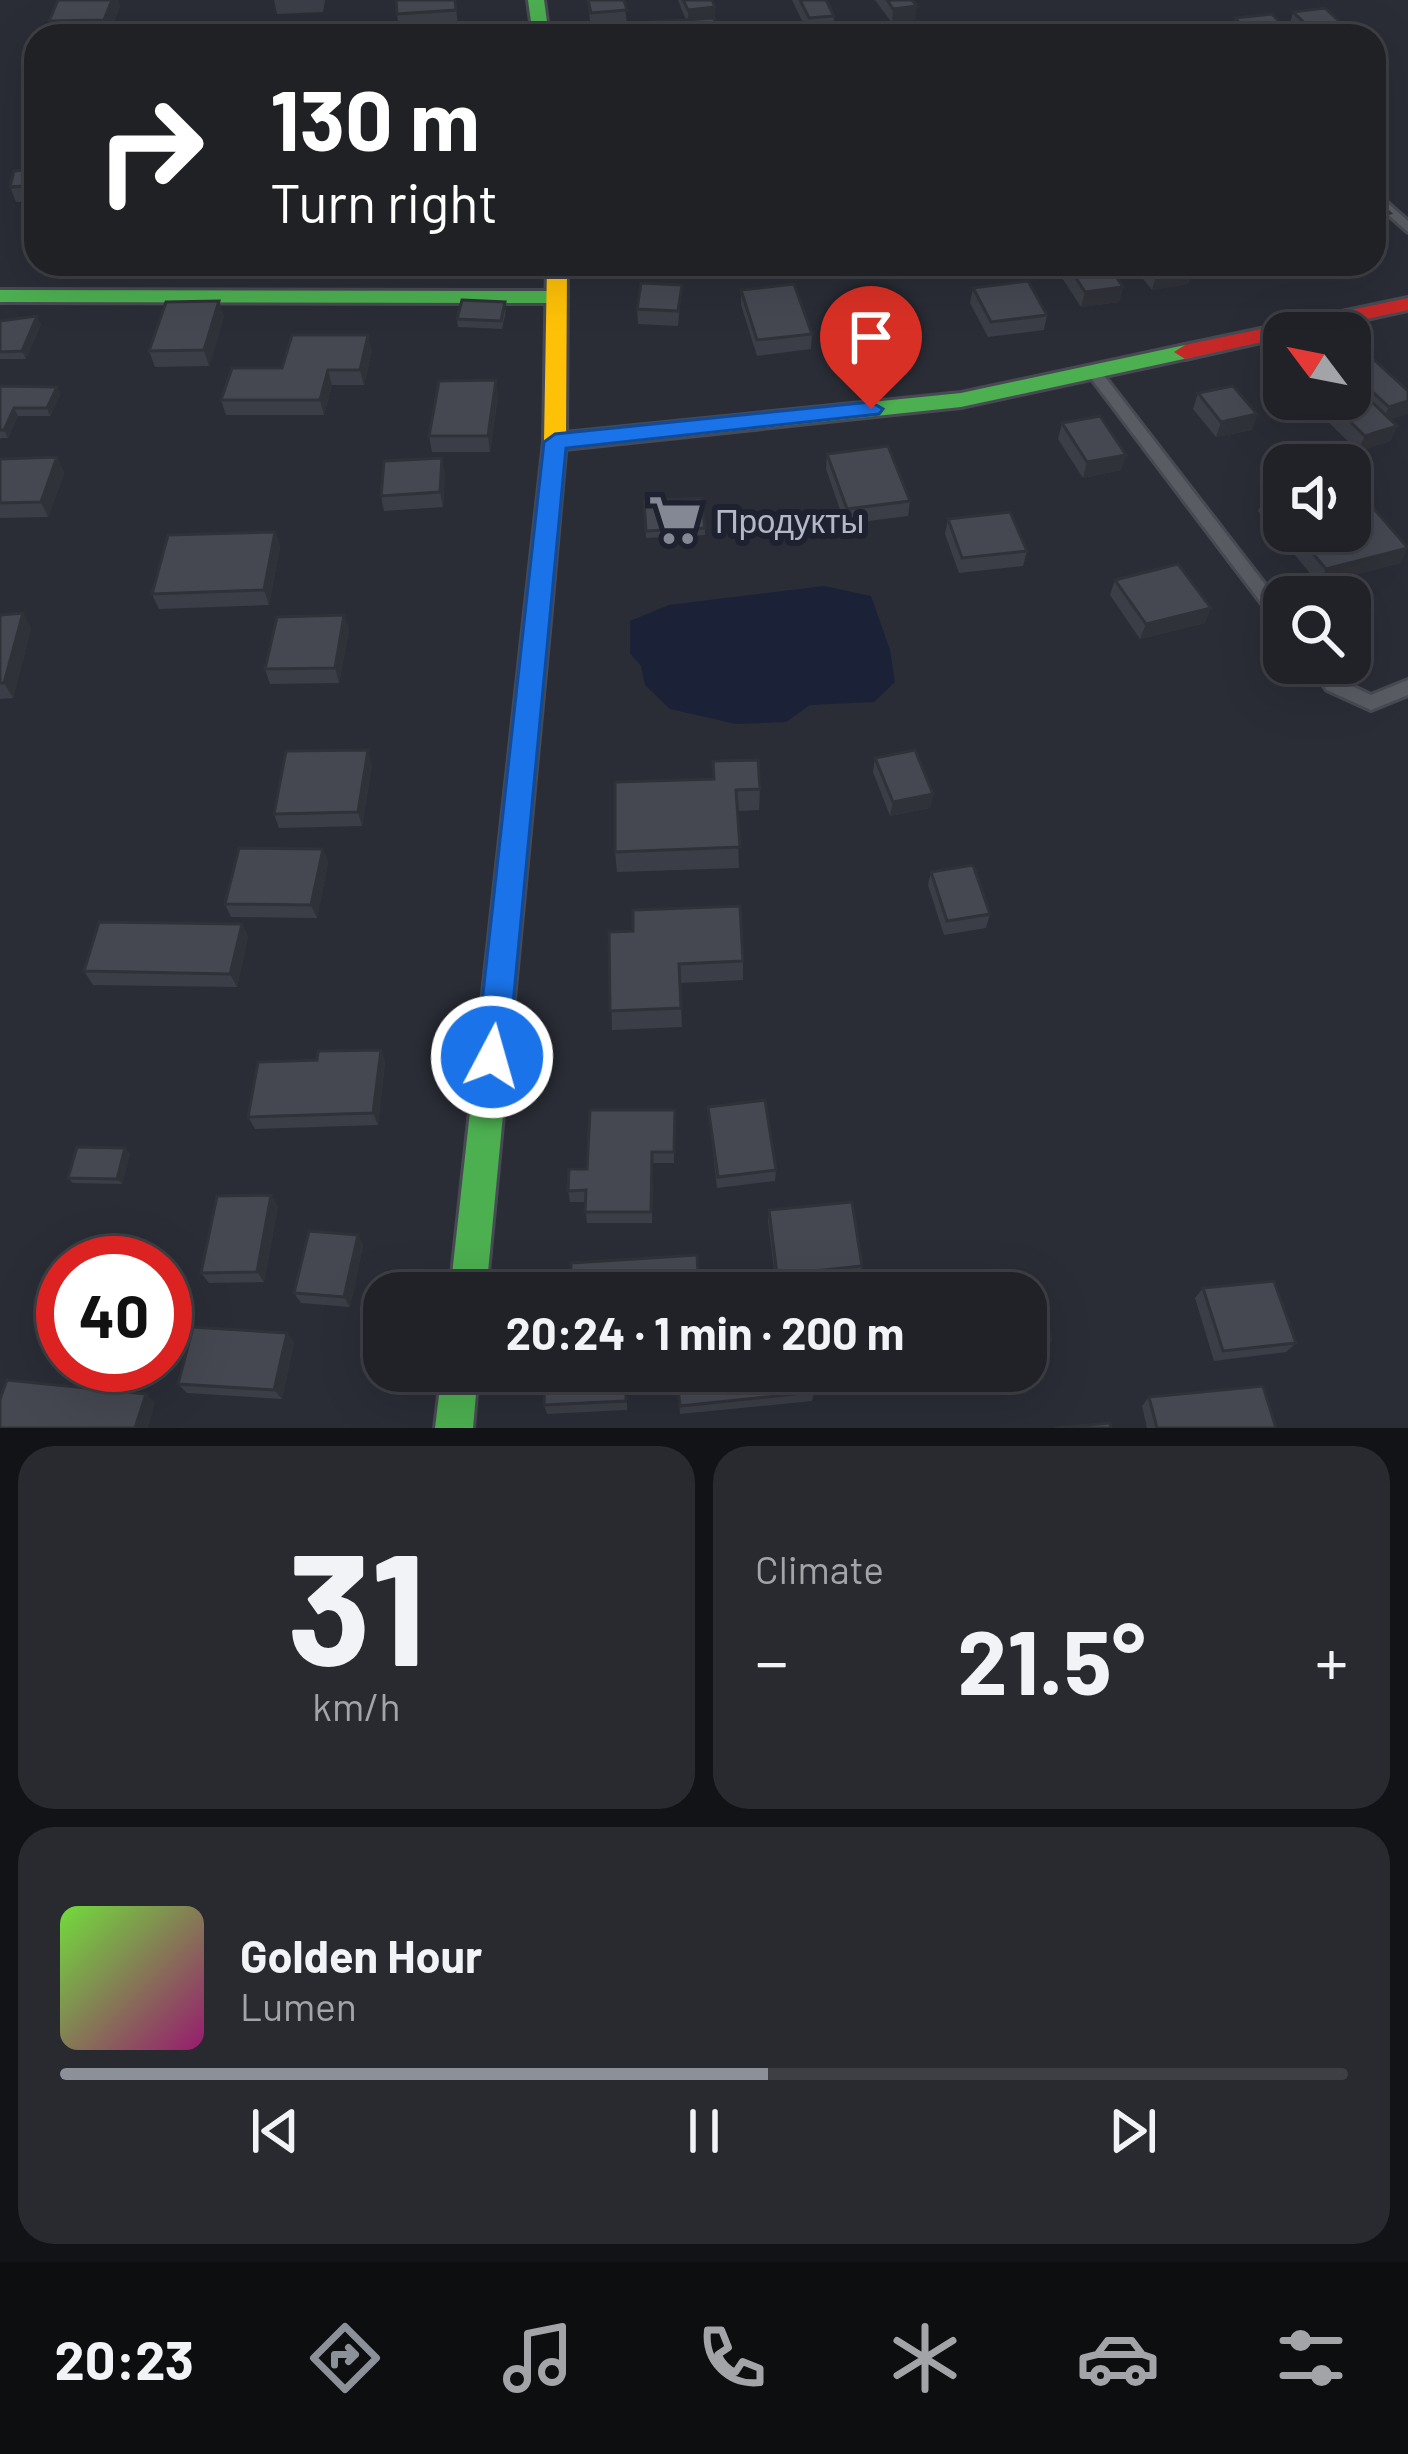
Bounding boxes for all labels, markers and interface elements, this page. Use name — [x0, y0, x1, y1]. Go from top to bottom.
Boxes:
text: 130 m — [270, 67, 480, 168]
icon: right — [72, 72, 228, 228]
text: Turn right — [270, 169, 498, 234]
pin — [820, 286, 922, 409]
icon: arrive — [838, 304, 904, 370]
north arrow — [1263, 312, 1371, 420]
map controls — [1263, 312, 1371, 684]
button: sound — [1263, 444, 1371, 552]
supermarket icon: Продукты — [646, 491, 704, 549]
place label: Продукты — [715, 500, 864, 540]
button: search — [1263, 576, 1371, 684]
position arrow — [429, 994, 555, 1120]
speed limit sign: 40 — [36, 1236, 192, 1392]
text: 20:24 · 1 min · 200 m — [506, 1305, 904, 1359]
text: 31 — [287, 1510, 426, 1697]
text: Climate — [755, 1545, 884, 1592]
text: 21.5° — [957, 1605, 1146, 1713]
text: − — [755, 1620, 788, 1699]
text: + — [1315, 1620, 1348, 1699]
text: km/h — [312, 1682, 401, 1729]
text: Golden Hour — [240, 1928, 482, 1982]
text: Lumen — [240, 1982, 357, 2029]
icon: previous — [242, 2098, 308, 2164]
icon: pause — [671, 2098, 737, 2164]
icon: next — [1100, 2098, 1166, 2164]
icon: directions — [303, 2316, 387, 2400]
icon: music — [496, 2316, 580, 2400]
icon: phone — [690, 2316, 774, 2400]
icon: climate — [883, 2316, 967, 2400]
icon: car — [1076, 2316, 1160, 2400]
icon: filters — [1269, 2316, 1353, 2400]
text: 20:23 — [55, 2326, 194, 2391]

